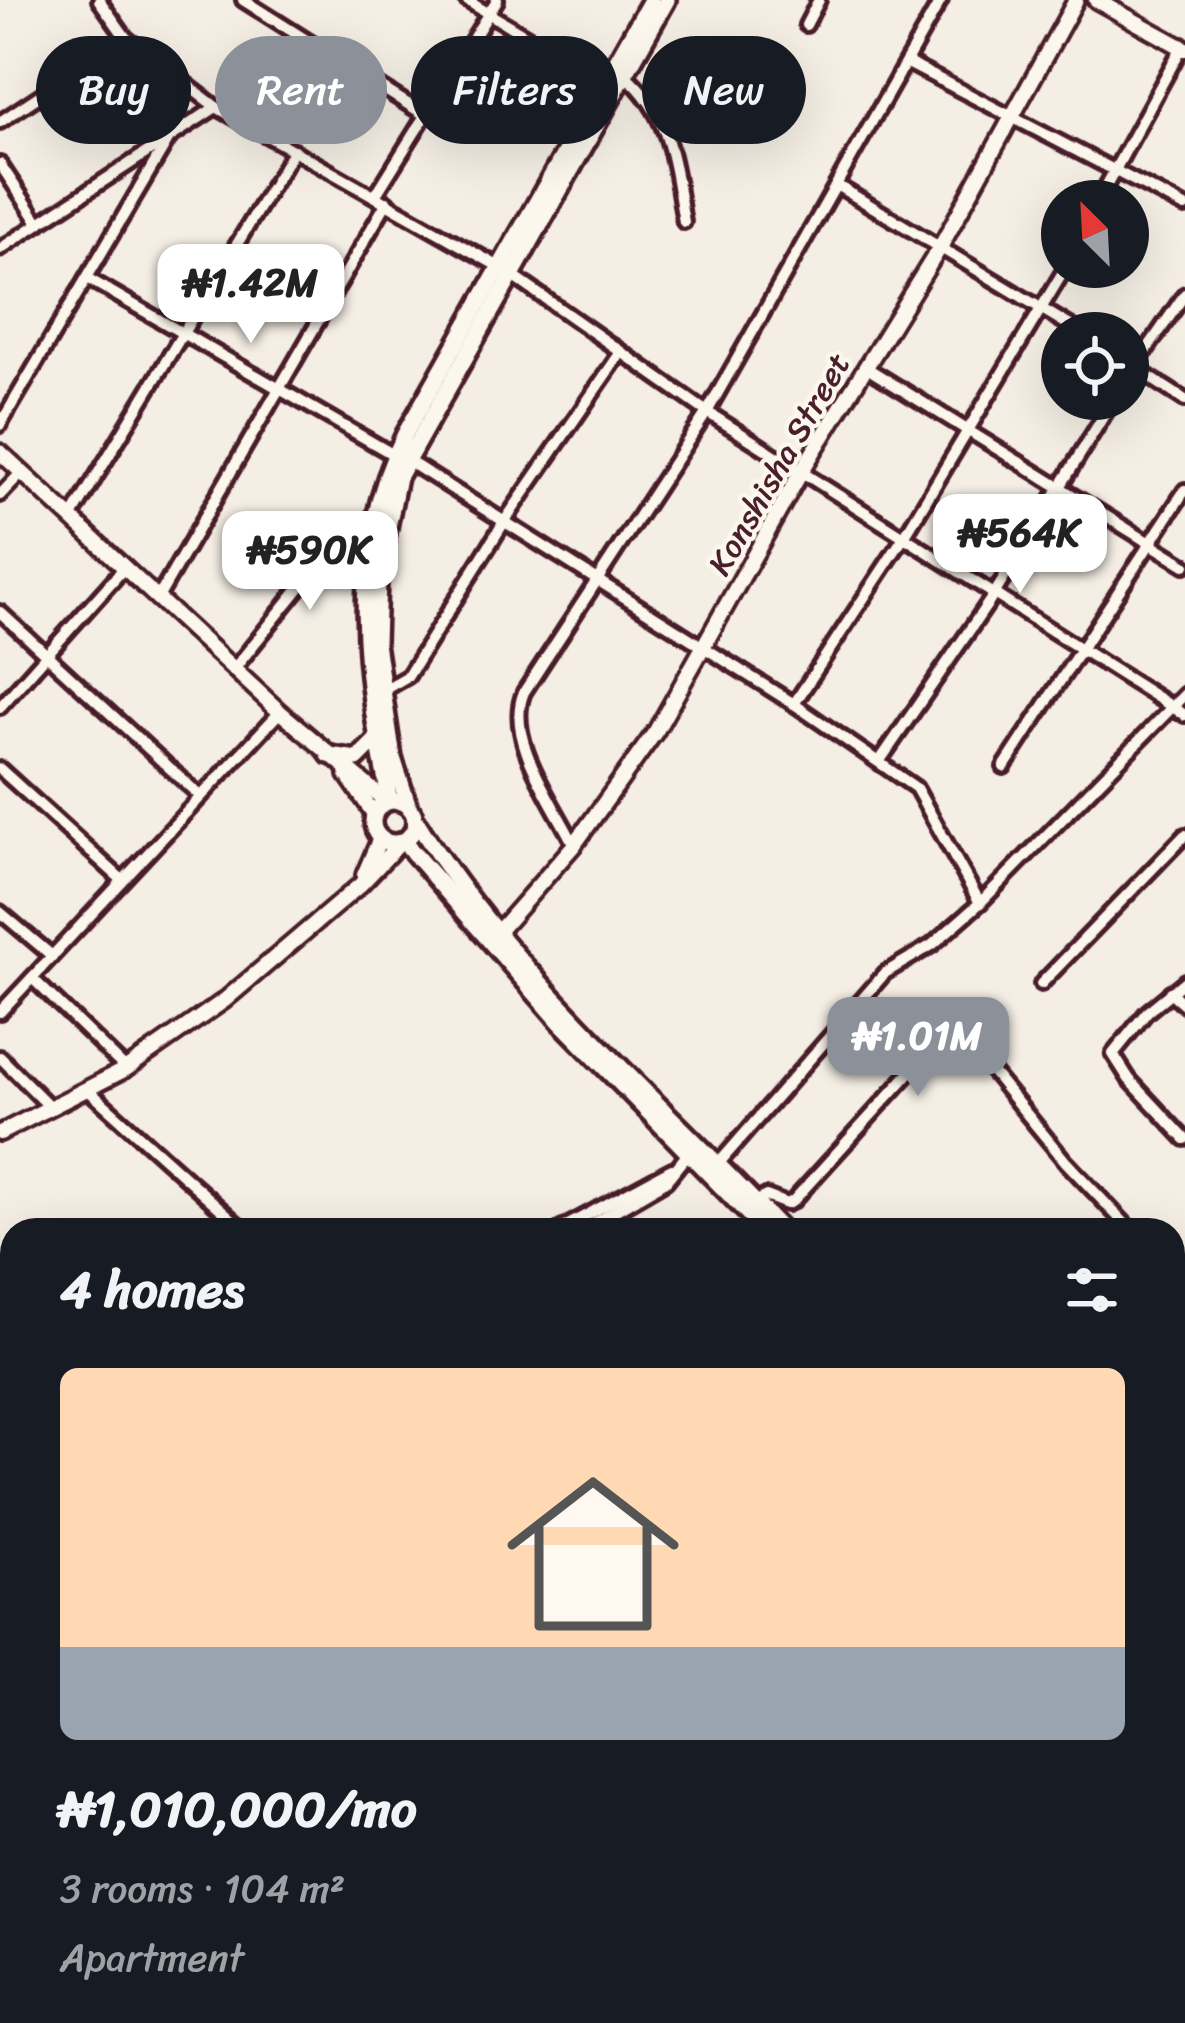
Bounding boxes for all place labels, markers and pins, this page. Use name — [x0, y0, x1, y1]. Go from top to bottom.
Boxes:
pin: ₦1.42M — [153, 244, 349, 346]
pin: ₦564K — [936, 494, 1104, 596]
pin: ₦590K — [226, 511, 394, 613]
pin: ₦1.01M — [820, 997, 1016, 1099]

